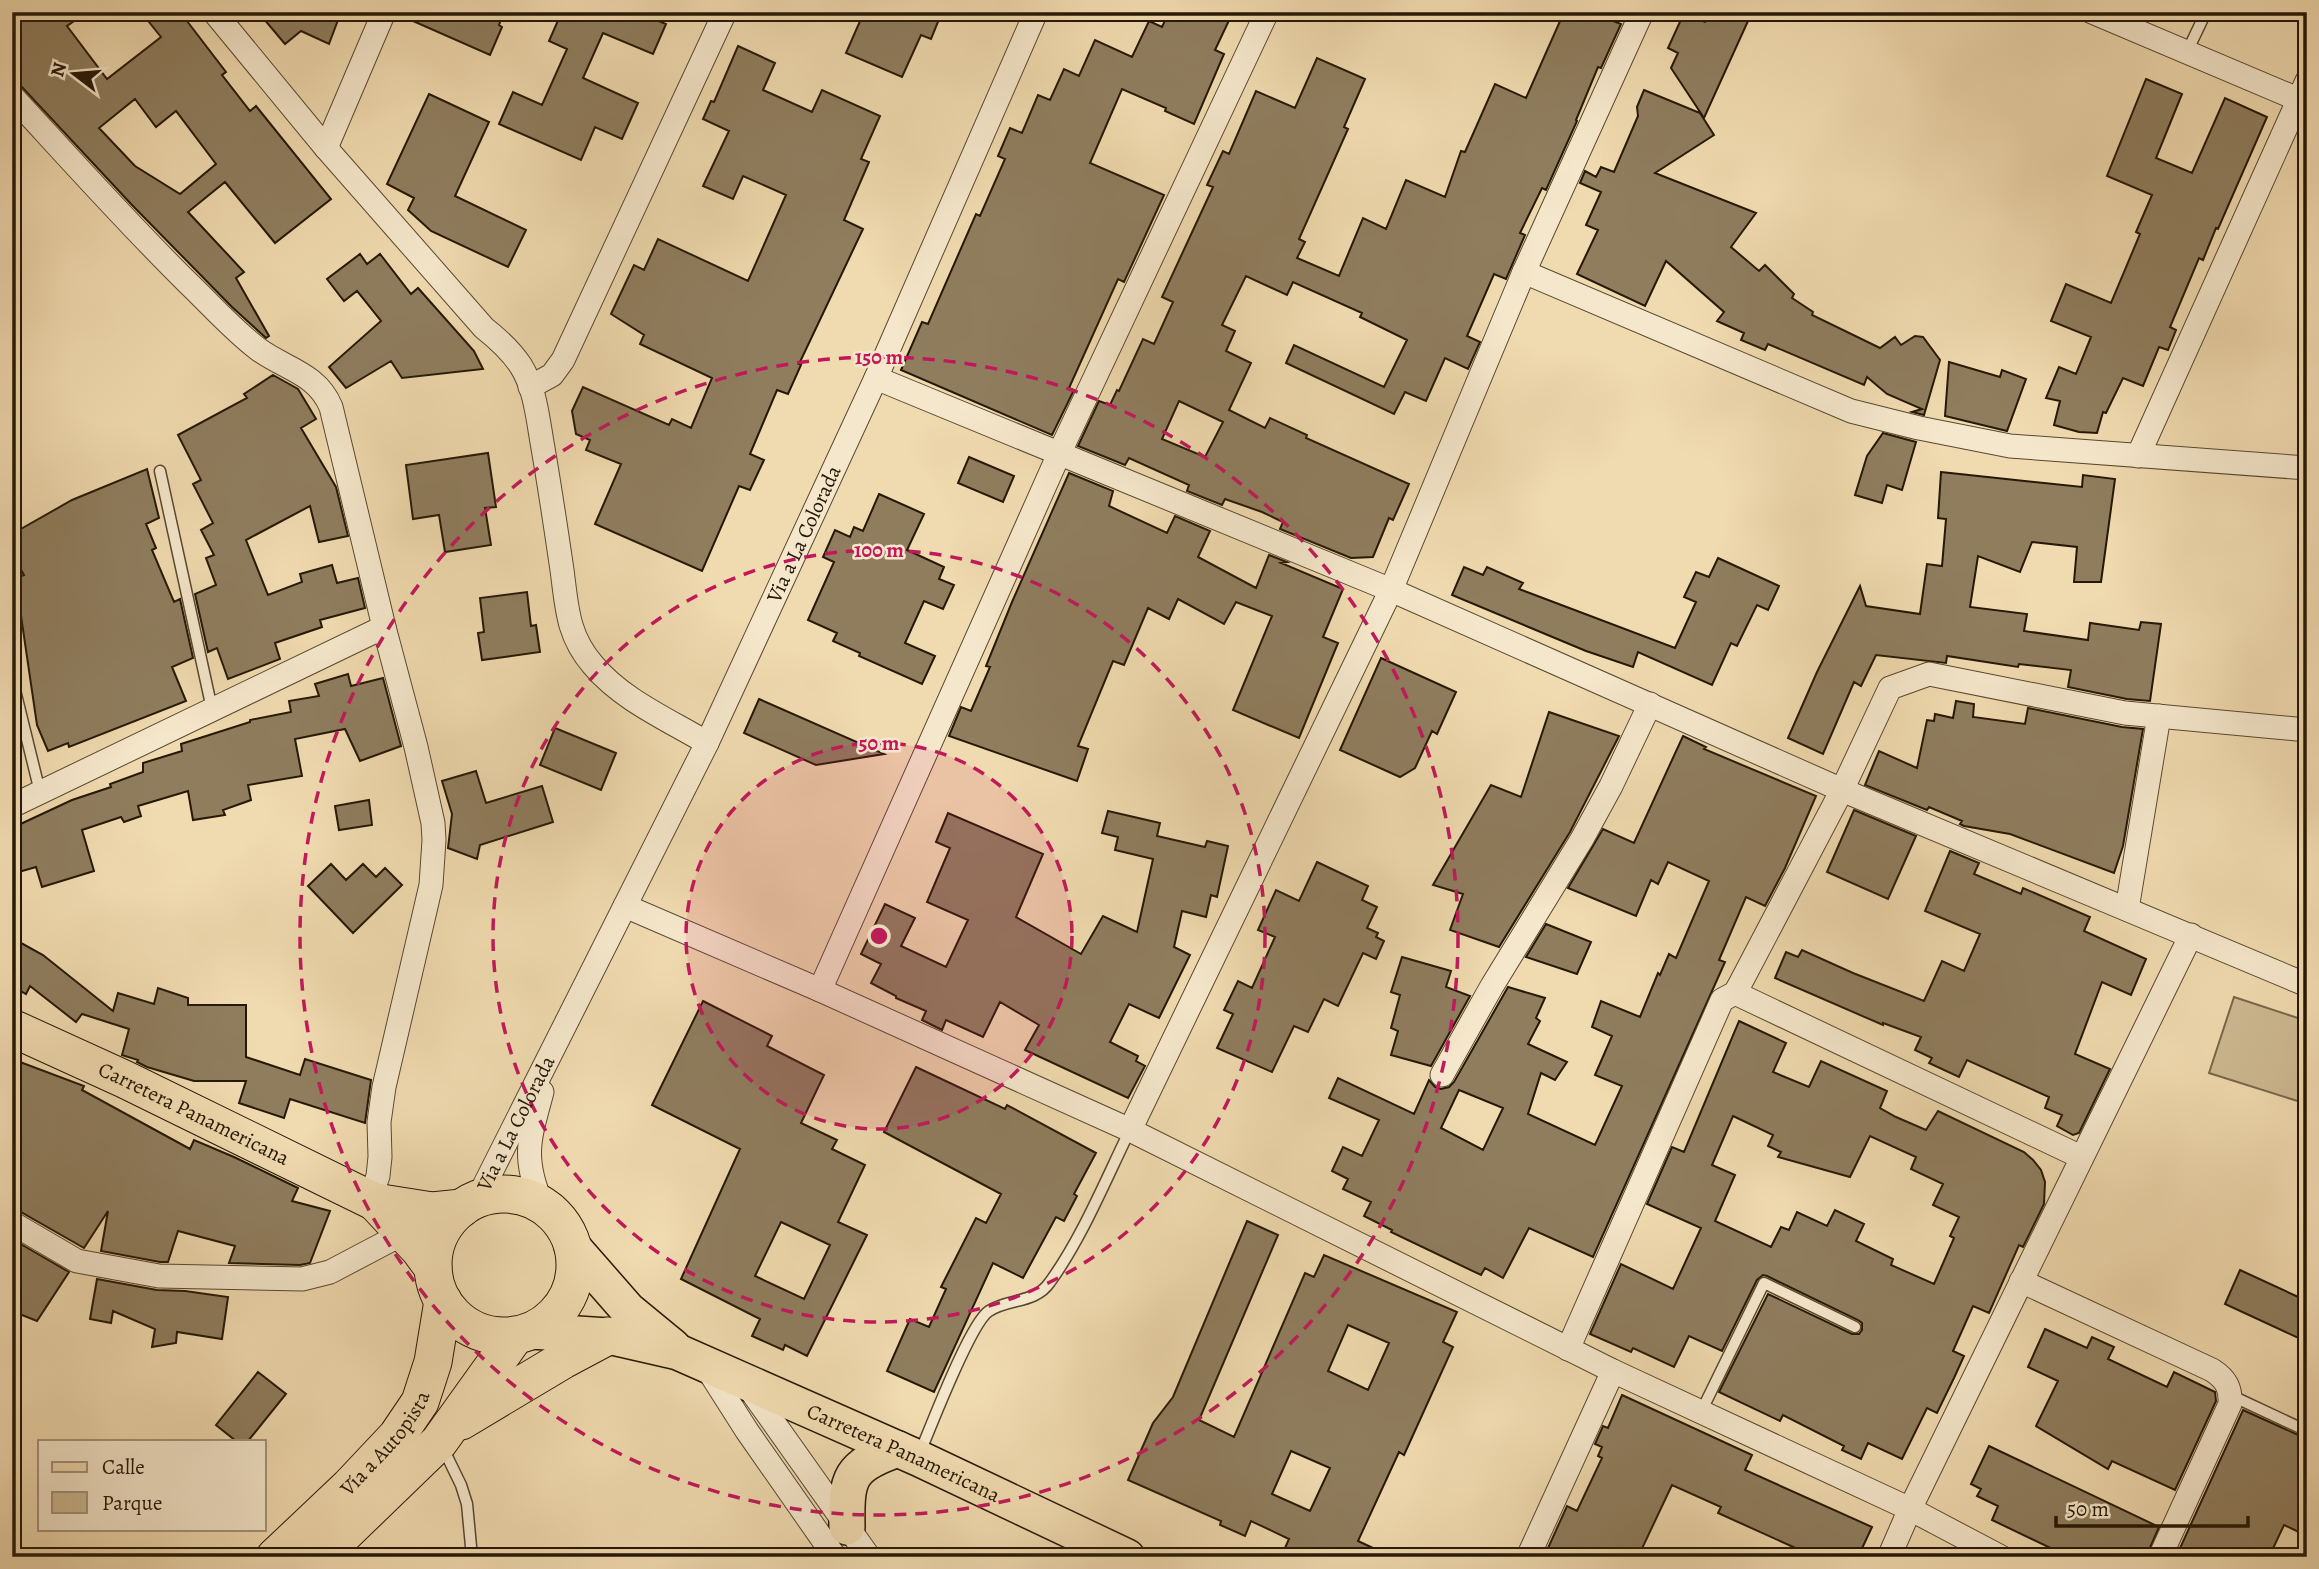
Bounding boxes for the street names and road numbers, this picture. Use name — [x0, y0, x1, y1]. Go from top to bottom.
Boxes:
street label: Via a La Colorada — [760, 461, 848, 608]
street label: Via a La Colorada — [469, 1051, 562, 1196]
street label: Carretera Panamericana — [94, 1055, 294, 1172]
street label: Vía a Autopista — [333, 1388, 437, 1503]
street label: Carretera Panamericana — [803, 1397, 1005, 1509]

